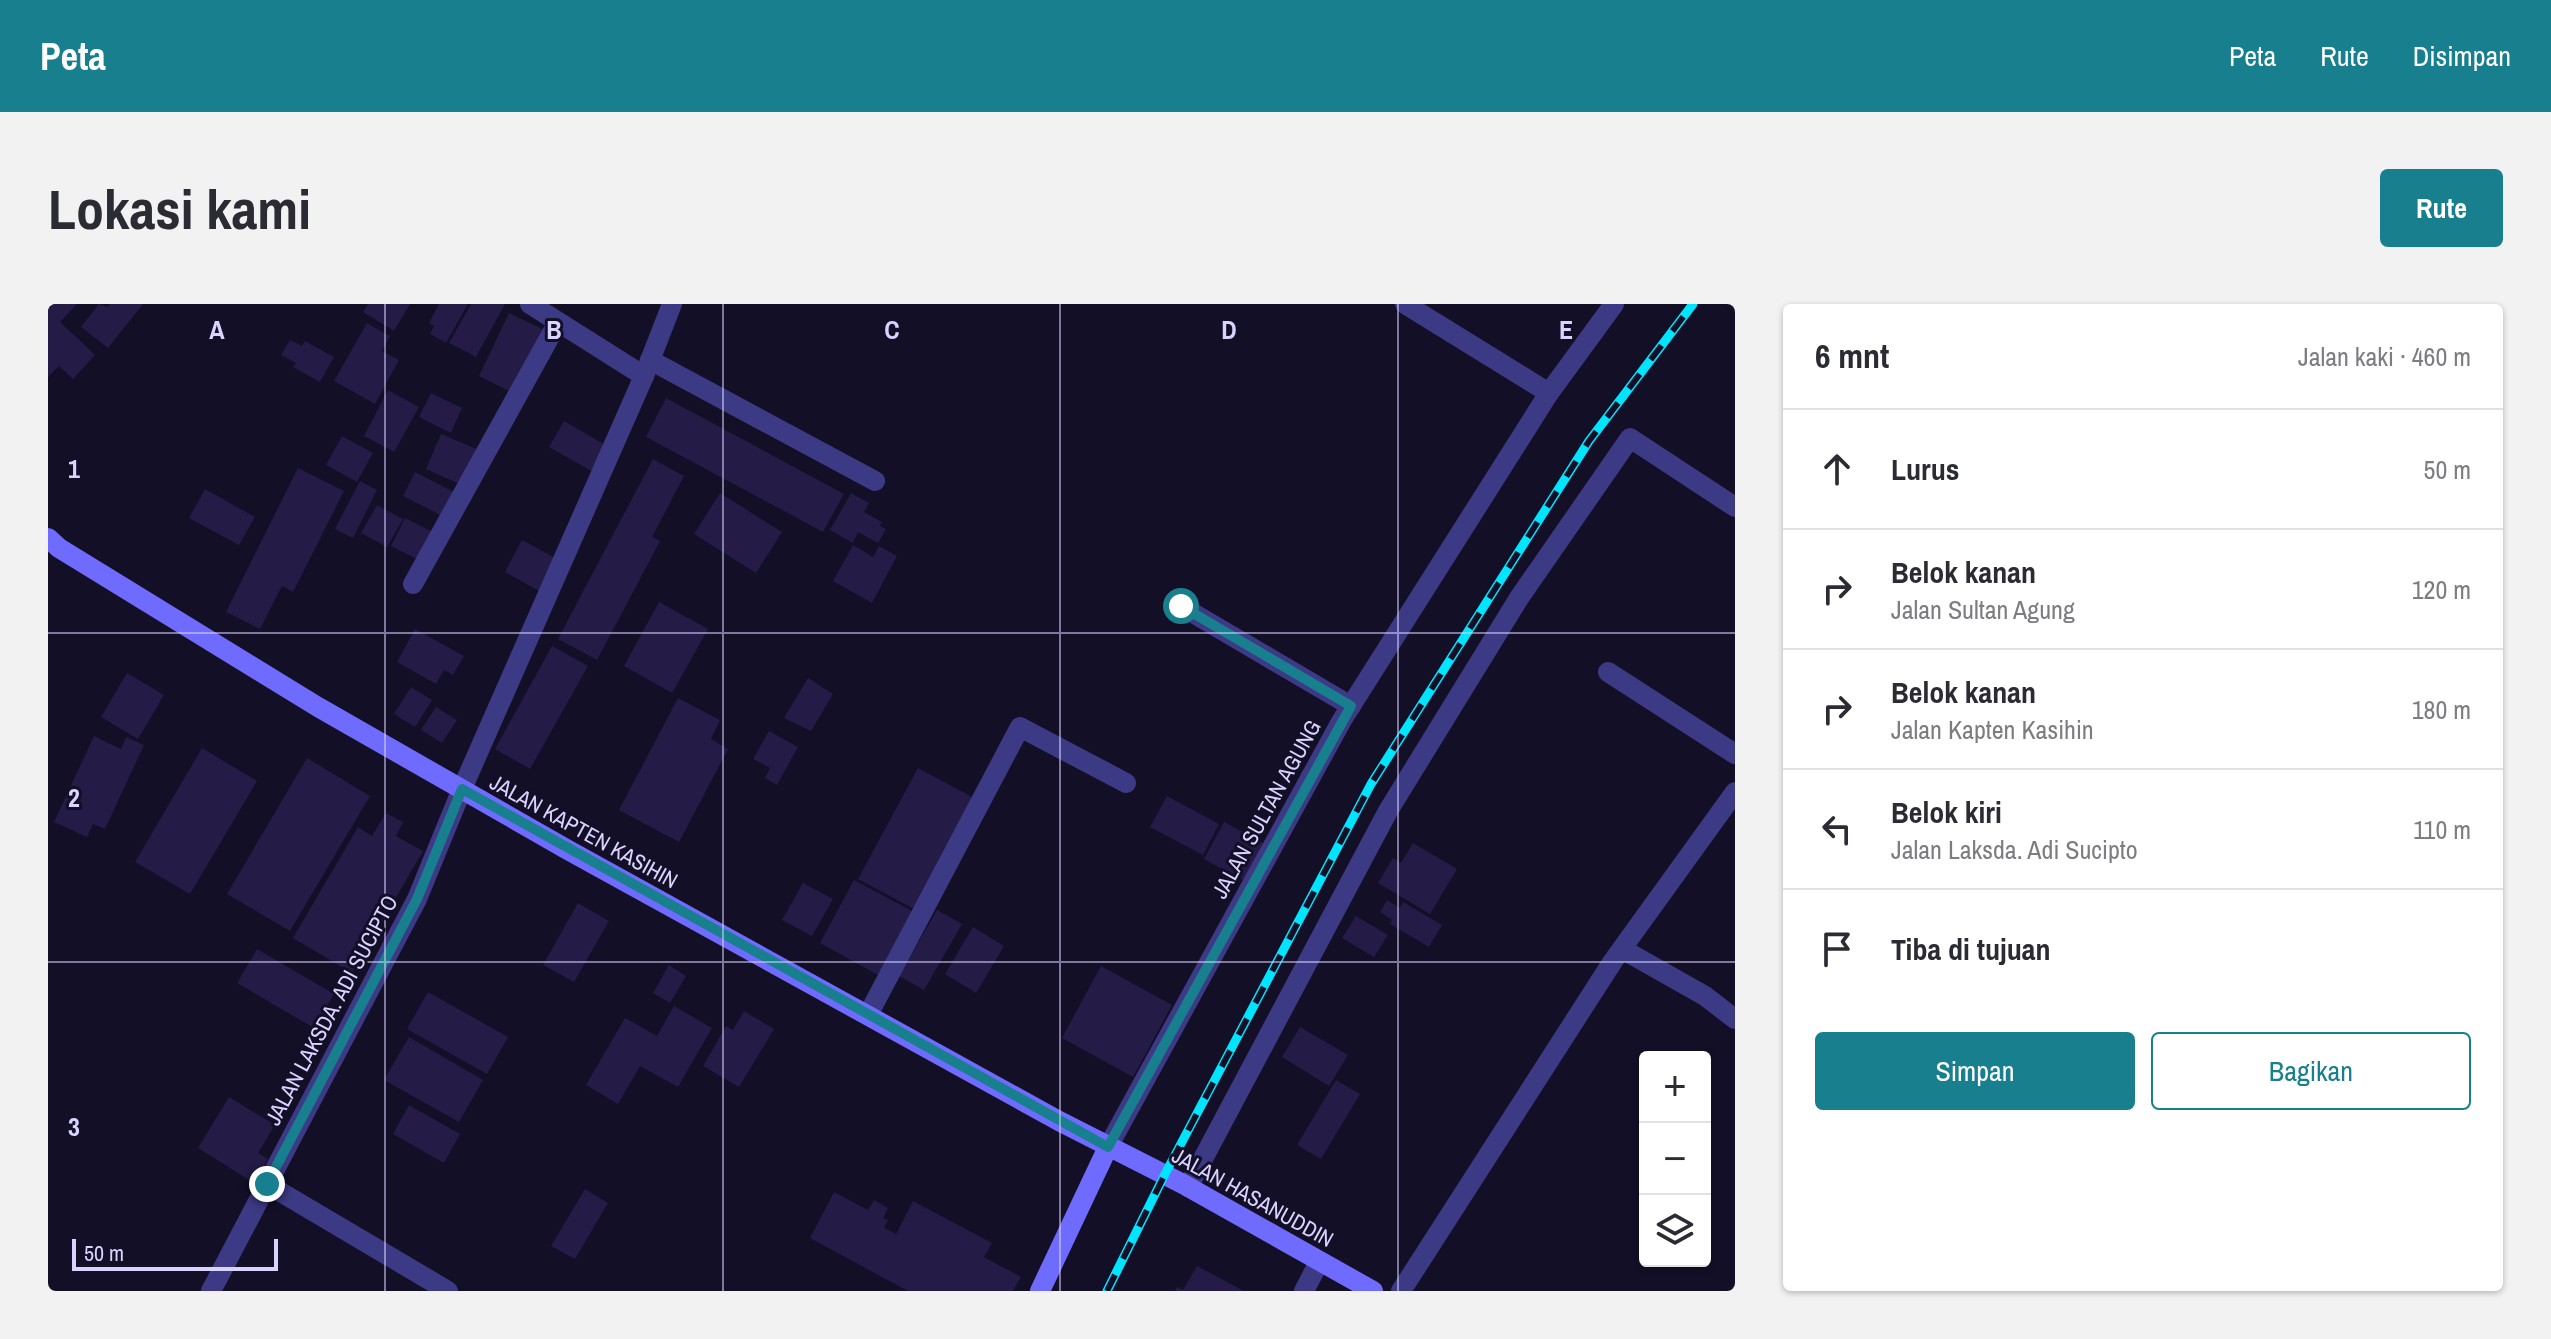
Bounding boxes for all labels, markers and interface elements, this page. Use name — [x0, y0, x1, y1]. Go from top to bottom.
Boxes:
text: Peta — [40, 31, 106, 82]
text: Peta — [2229, 37, 2276, 75]
text: Rute — [2320, 37, 2369, 75]
text: Disimpan — [2413, 37, 2511, 75]
button: Rute — [2380, 169, 2503, 247]
text: Lokasi kami — [48, 171, 311, 246]
text: A — [209, 312, 225, 347]
text: B — [546, 312, 562, 347]
text: C — [884, 312, 900, 347]
text: D — [1221, 312, 1237, 347]
text: E — [1559, 312, 1573, 347]
text: 6 mnt — [1815, 333, 1889, 379]
text: Jalan kaki · 460 m — [2298, 339, 2471, 374]
icon: ahead — [1815, 447, 1859, 491]
text: Lurus — [1891, 449, 1959, 489]
text: 1 — [68, 451, 80, 486]
text: 50 m — [2424, 452, 2471, 487]
text: Belok kanan — [1891, 552, 2036, 592]
icon: right — [1815, 567, 1859, 611]
text: 120 m — [2412, 572, 2471, 607]
route start — [1163, 588, 1199, 624]
text: Jalan Sultan Agung — [1891, 592, 2075, 627]
text: Belok kanan — [1891, 672, 2036, 712]
icon: right — [1815, 687, 1859, 731]
text: 180 m — [2412, 692, 2471, 727]
text: Jalan Kapten Kasihin — [1891, 712, 2094, 747]
street label: JALAN SULTAN AGUNG — [1204, 714, 1328, 904]
street label: JALAN KAPTEN KASIHIN — [485, 767, 683, 895]
text: 2 — [68, 780, 80, 815]
text: Belok kiri — [1891, 792, 2002, 832]
icon: left — [1815, 807, 1859, 851]
text: 110 m — [2413, 812, 2471, 847]
text: Jalan Laksda. Adi Sucipto — [1891, 832, 2138, 867]
street label: JALAN LAKSDA. ADI SUCIPTO — [258, 890, 404, 1130]
icon: arrive — [1815, 927, 1859, 971]
text: Tiba di tujuan — [1891, 929, 2051, 969]
button: Simpan — [1815, 1032, 2135, 1110]
button: Bagikan — [2151, 1032, 2471, 1110]
map controls — [1639, 1051, 1711, 1267]
button: + — [1639, 1051, 1711, 1123]
text: 3 — [68, 1109, 80, 1144]
button: − — [1639, 1123, 1711, 1195]
street label: JALAN HASANUDDIN — [1167, 1140, 1339, 1254]
route end — [249, 1166, 285, 1202]
button: layers — [1639, 1195, 1711, 1267]
scale bar — [72, 1235, 278, 1271]
text: 50 m — [84, 1238, 124, 1268]

